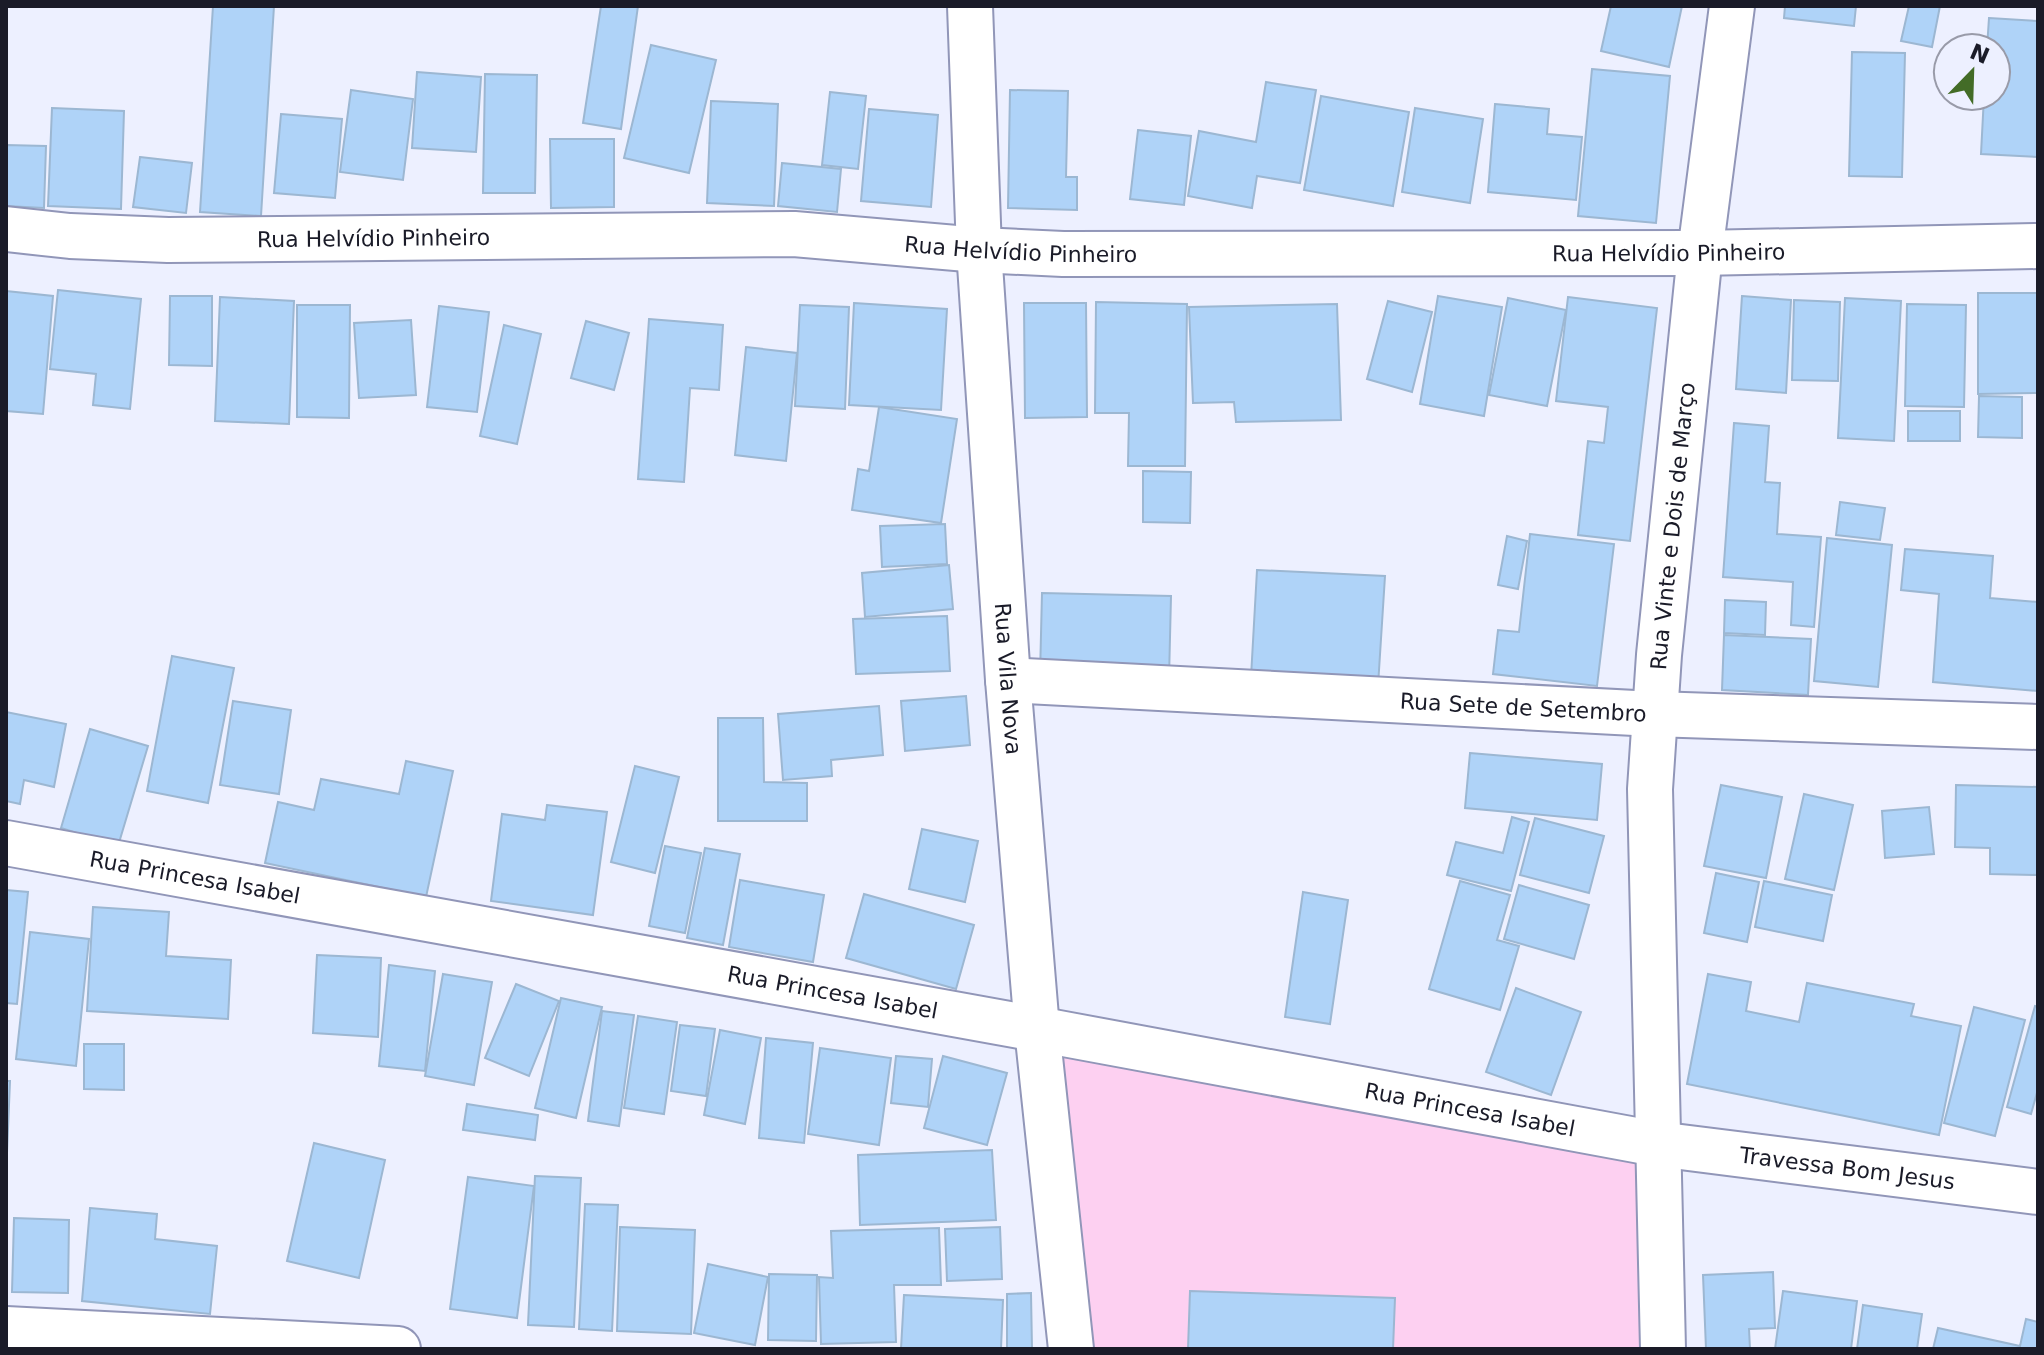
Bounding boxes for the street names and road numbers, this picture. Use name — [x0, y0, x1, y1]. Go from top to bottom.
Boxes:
street label: Rua Helvídio Pinheiro — [257, 224, 490, 252]
street label: Rua Helvídio Pinheiro — [903, 231, 1137, 267]
street label: Rua Helvídio Pinheiro — [1552, 239, 1786, 266]
street label: Rua Vinte e Dois de Março — [1646, 381, 1699, 671]
street label: Rua Vila Nova — [990, 602, 1027, 756]
street label: Rua Sete de Setembro — [1399, 688, 1647, 726]
street label: Rua Princesa Isabel — [88, 846, 302, 908]
street label: Rua Princesa Isabel — [725, 961, 940, 1023]
street label: Rua Princesa Isabel — [1363, 1078, 1577, 1141]
street label: Travessa Bom Jesus — [1737, 1142, 1956, 1194]

